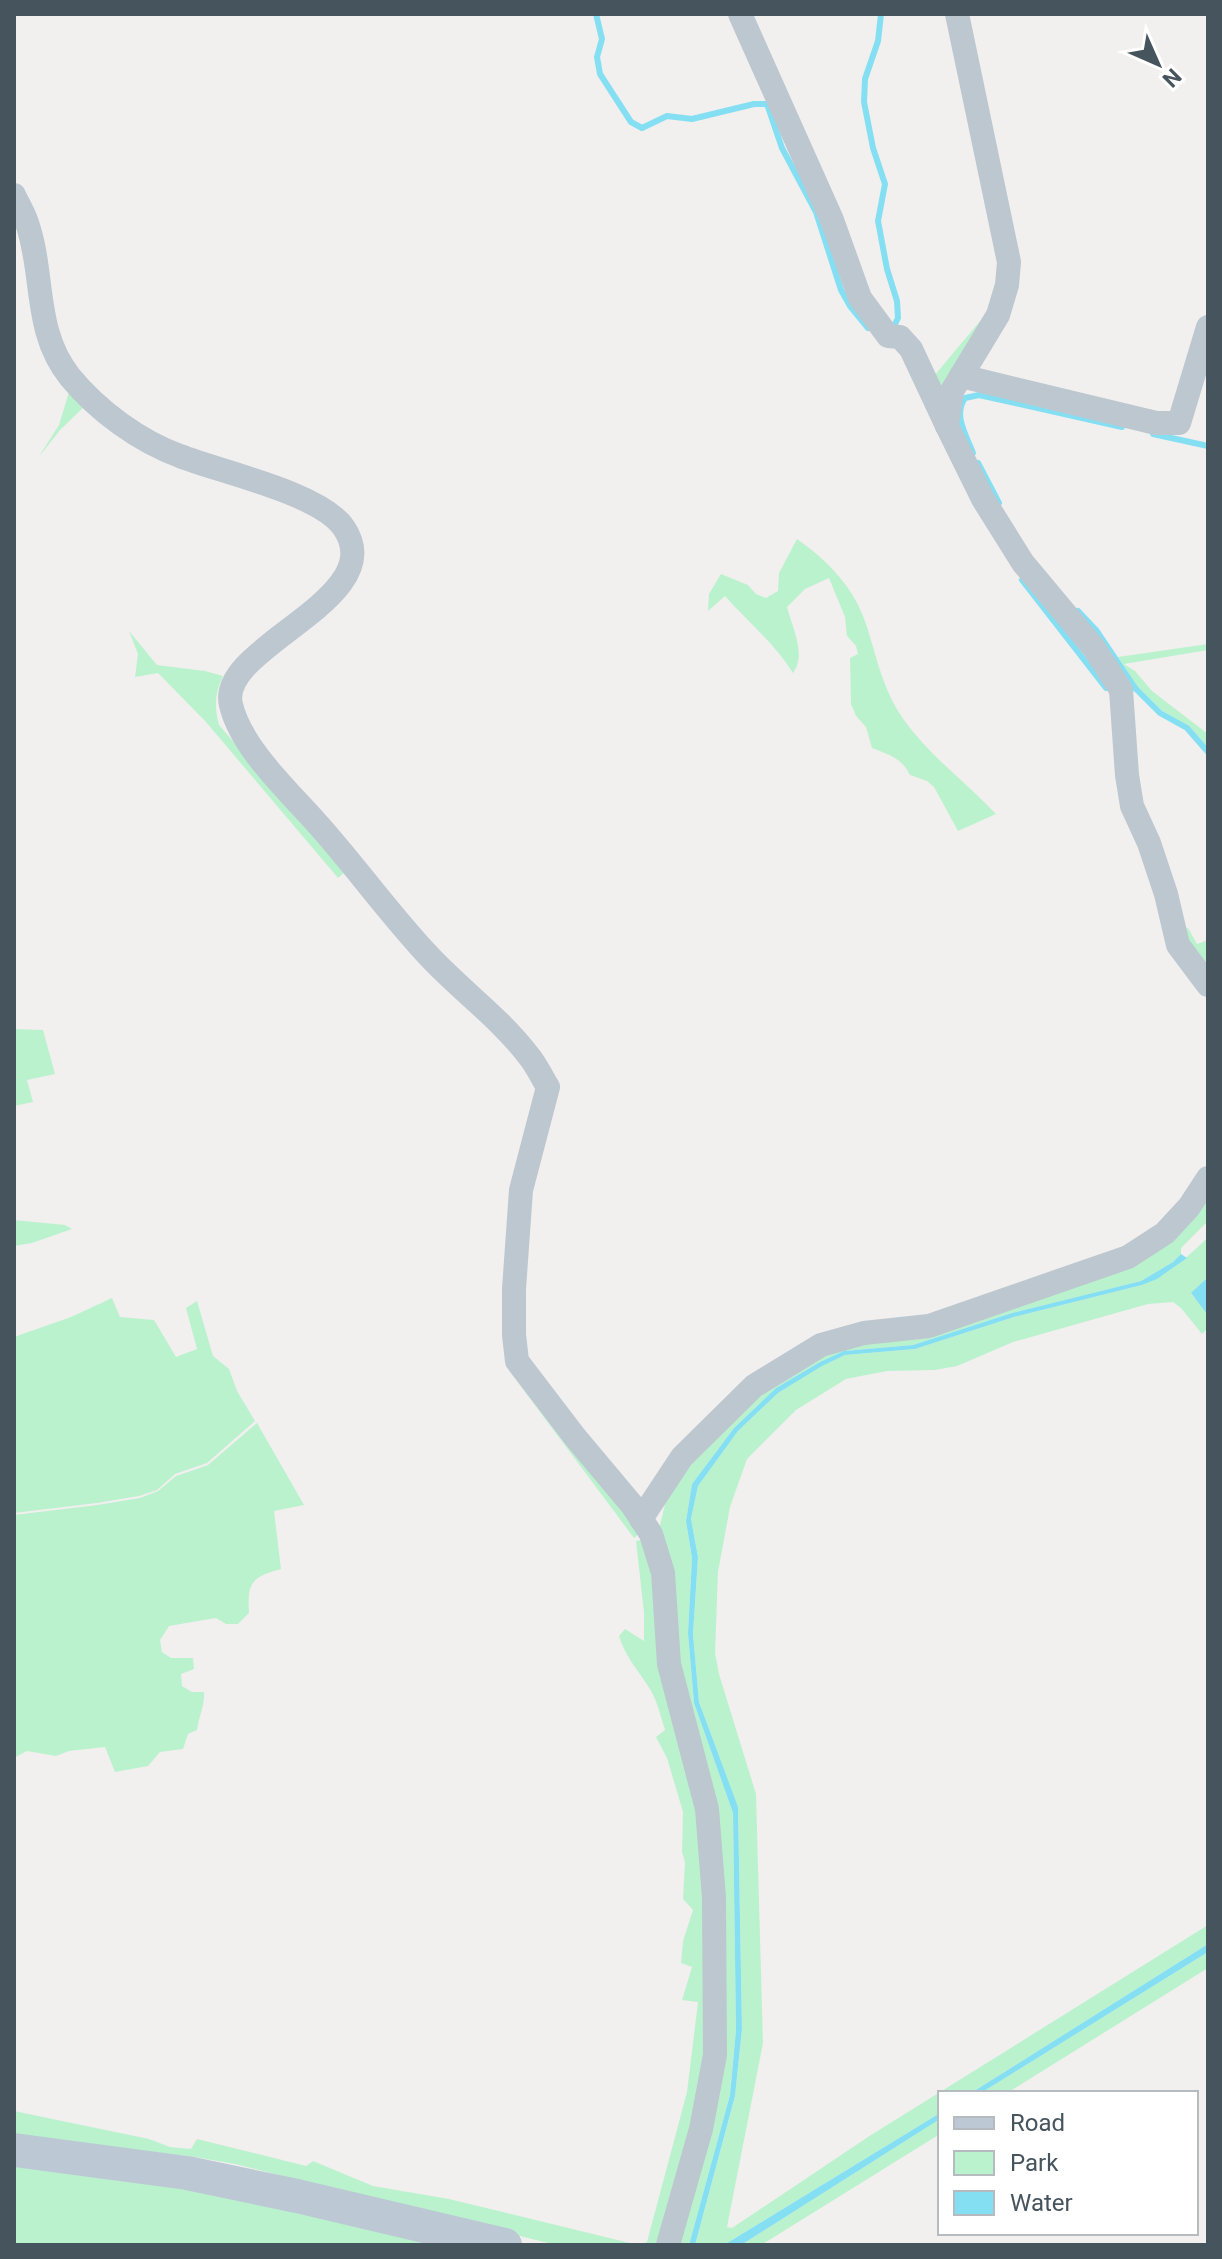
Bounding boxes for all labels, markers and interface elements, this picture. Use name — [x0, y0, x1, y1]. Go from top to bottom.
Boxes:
north arrow — [1118, 24, 1198, 104]
text: N — [1157, 63, 1186, 92]
legend — [938, 2091, 1198, 2235]
text: Road — [1010, 2109, 1065, 2137]
text: Park — [1010, 2149, 1059, 2177]
text: Water — [1010, 2189, 1073, 2217]

